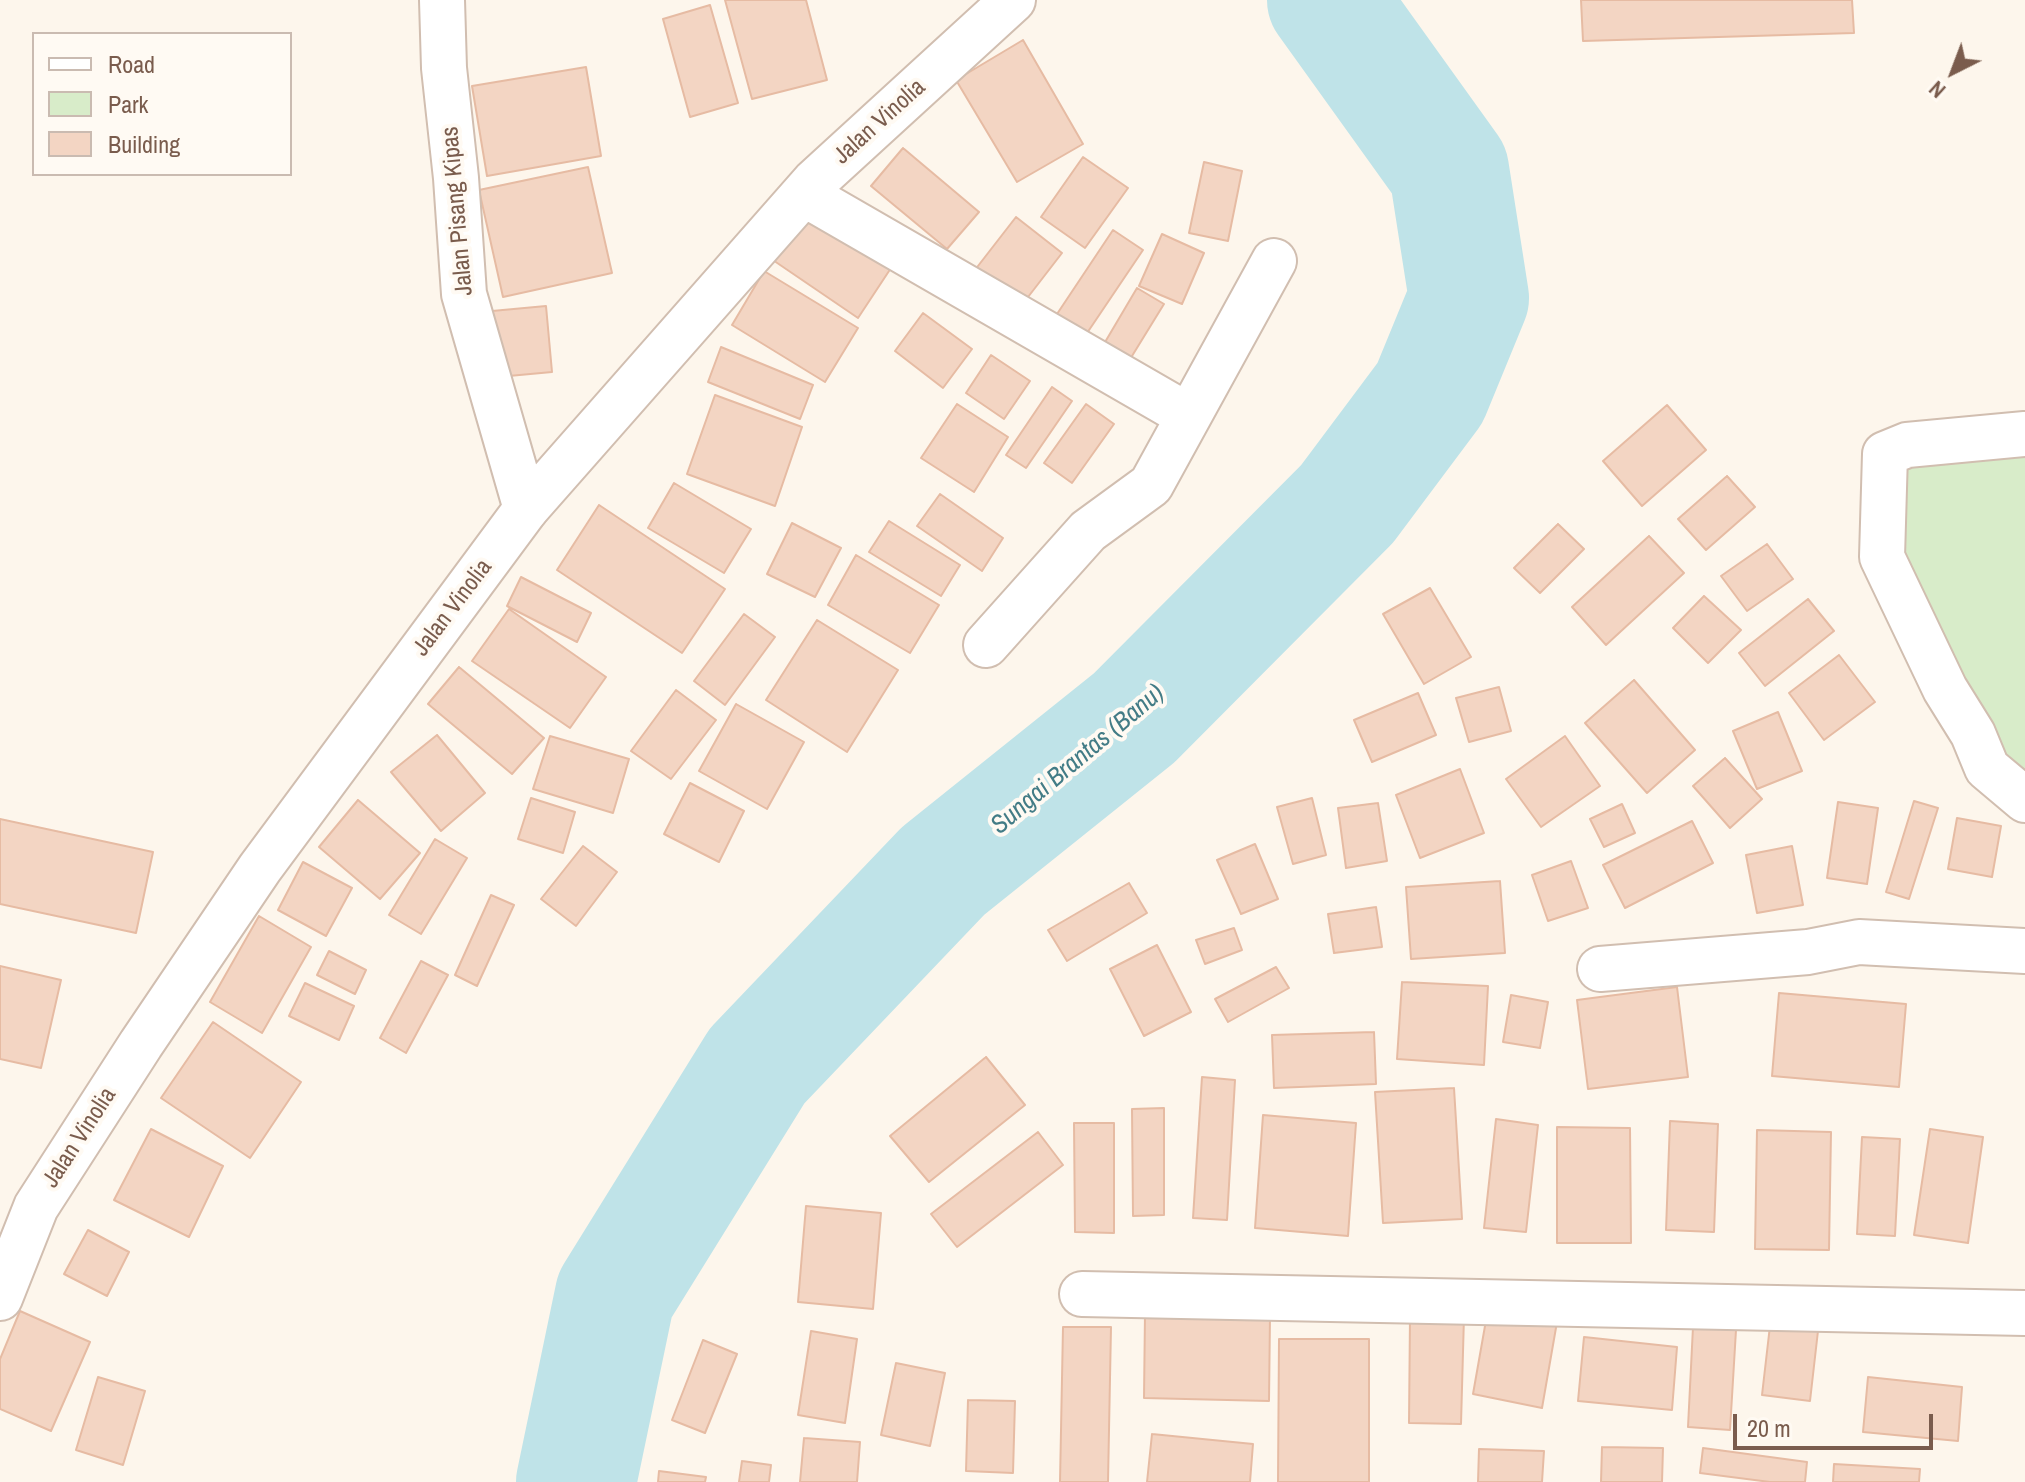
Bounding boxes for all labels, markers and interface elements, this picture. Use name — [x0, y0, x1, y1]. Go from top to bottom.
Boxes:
legend — [32, 32, 292, 176]
north arrow — [1913, 32, 1993, 112]
text: Road — [108, 48, 155, 80]
street label: Jalan Vinolia — [828, 73, 932, 171]
text: N — [1922, 74, 1952, 105]
text: Park — [108, 88, 148, 120]
street label: Jalan Pisang Kipas — [436, 125, 480, 297]
text: Building — [108, 128, 180, 160]
street label: Jalan Vinolia — [407, 554, 499, 662]
water label: Sungai Brantas (Banu) — [985, 678, 1171, 842]
street label: Jalan Vinolia — [37, 1083, 123, 1193]
scale bar — [1737, 1398, 1937, 1448]
text: 20 m — [1747, 1412, 1791, 1444]

